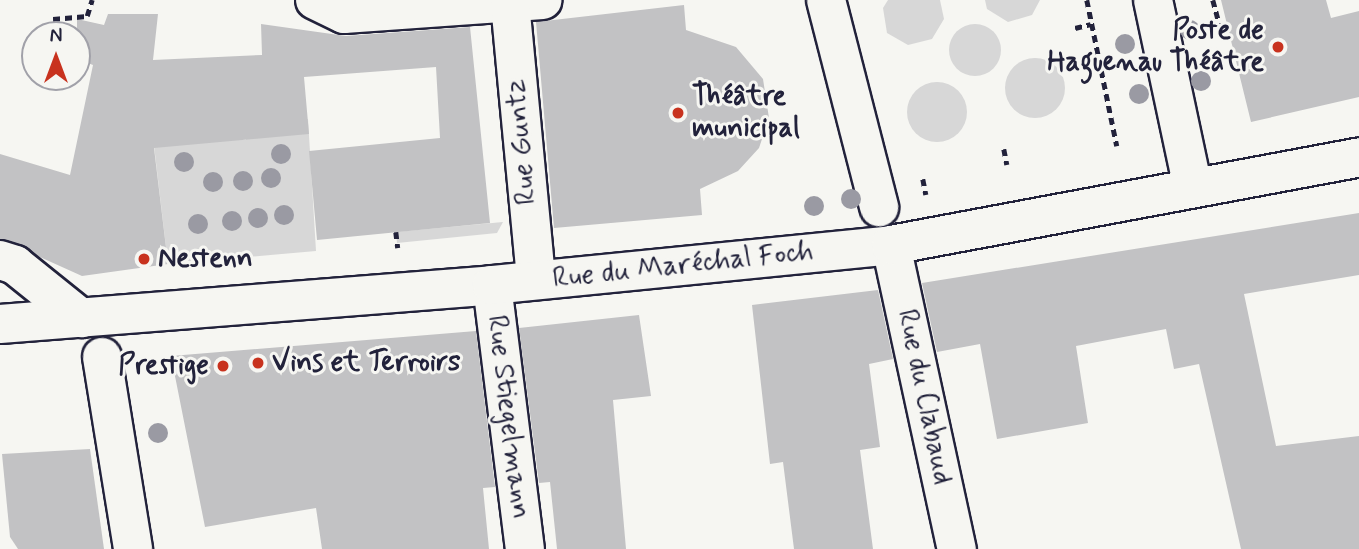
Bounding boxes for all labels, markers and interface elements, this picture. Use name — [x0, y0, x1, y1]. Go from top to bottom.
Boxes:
place label: Poste de Haguenau Théâtre — [1047, 14, 1264, 80]
north arrow — [21, 21, 91, 91]
text: N — [50, 24, 62, 49]
marker: Poste de Haguenau Théâtre — [1270, 39, 1286, 55]
street label: Rue Guntz — [500, 79, 544, 205]
place label: Théâtre municipal — [692, 80, 800, 146]
marker: Théâtre municipal — [670, 105, 686, 121]
street label: Rue du Maréchal Foch — [554, 236, 812, 296]
place label: Nestenn — [158, 242, 253, 276]
marker: Nestenn — [136, 251, 152, 267]
street label: Rue du Clabaud — [889, 305, 959, 489]
street label: Rue Stiegelmann — [479, 313, 537, 521]
place label: Vins et Terroirs — [272, 346, 457, 380]
place label: Prestige — [118, 349, 209, 383]
marker: Vins et Terroirs — [250, 355, 266, 371]
marker: Prestige — [215, 358, 231, 374]

